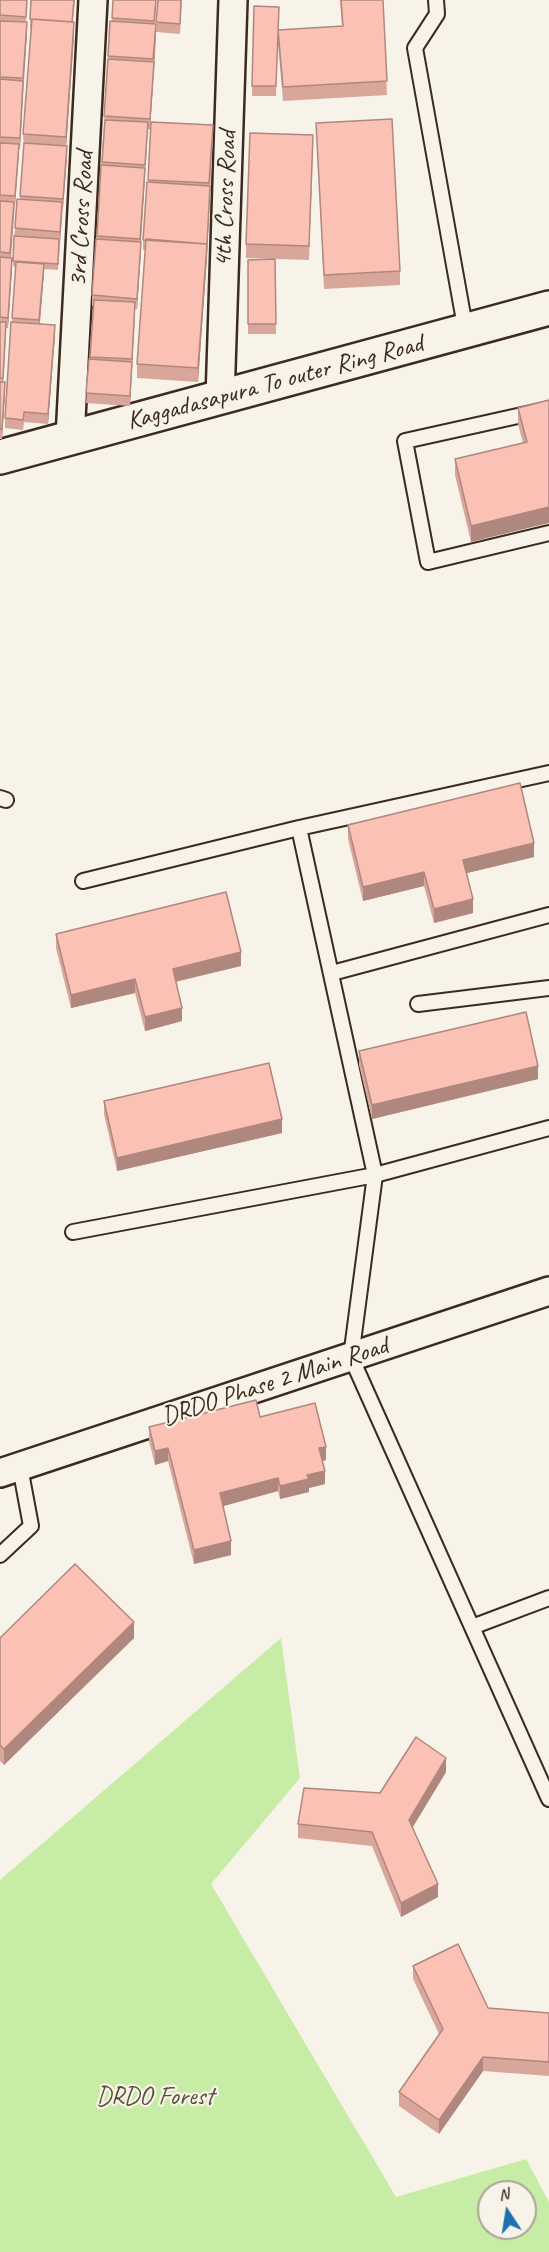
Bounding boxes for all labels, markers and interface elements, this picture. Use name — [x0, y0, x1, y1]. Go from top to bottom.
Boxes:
street label: 4th Cross Road — [208, 130, 244, 268]
street label: 3rd Cross Road — [63, 150, 101, 288]
street label: Kaggadasapura To outer Ring Road — [124, 328, 426, 438]
street label: DRDO Phase 2 Main Road — [158, 1331, 392, 1433]
park label: DRDO Forest — [96, 2081, 214, 2113]
north arrow — [477, 2180, 537, 2240]
text: N — [497, 2184, 511, 2205]

